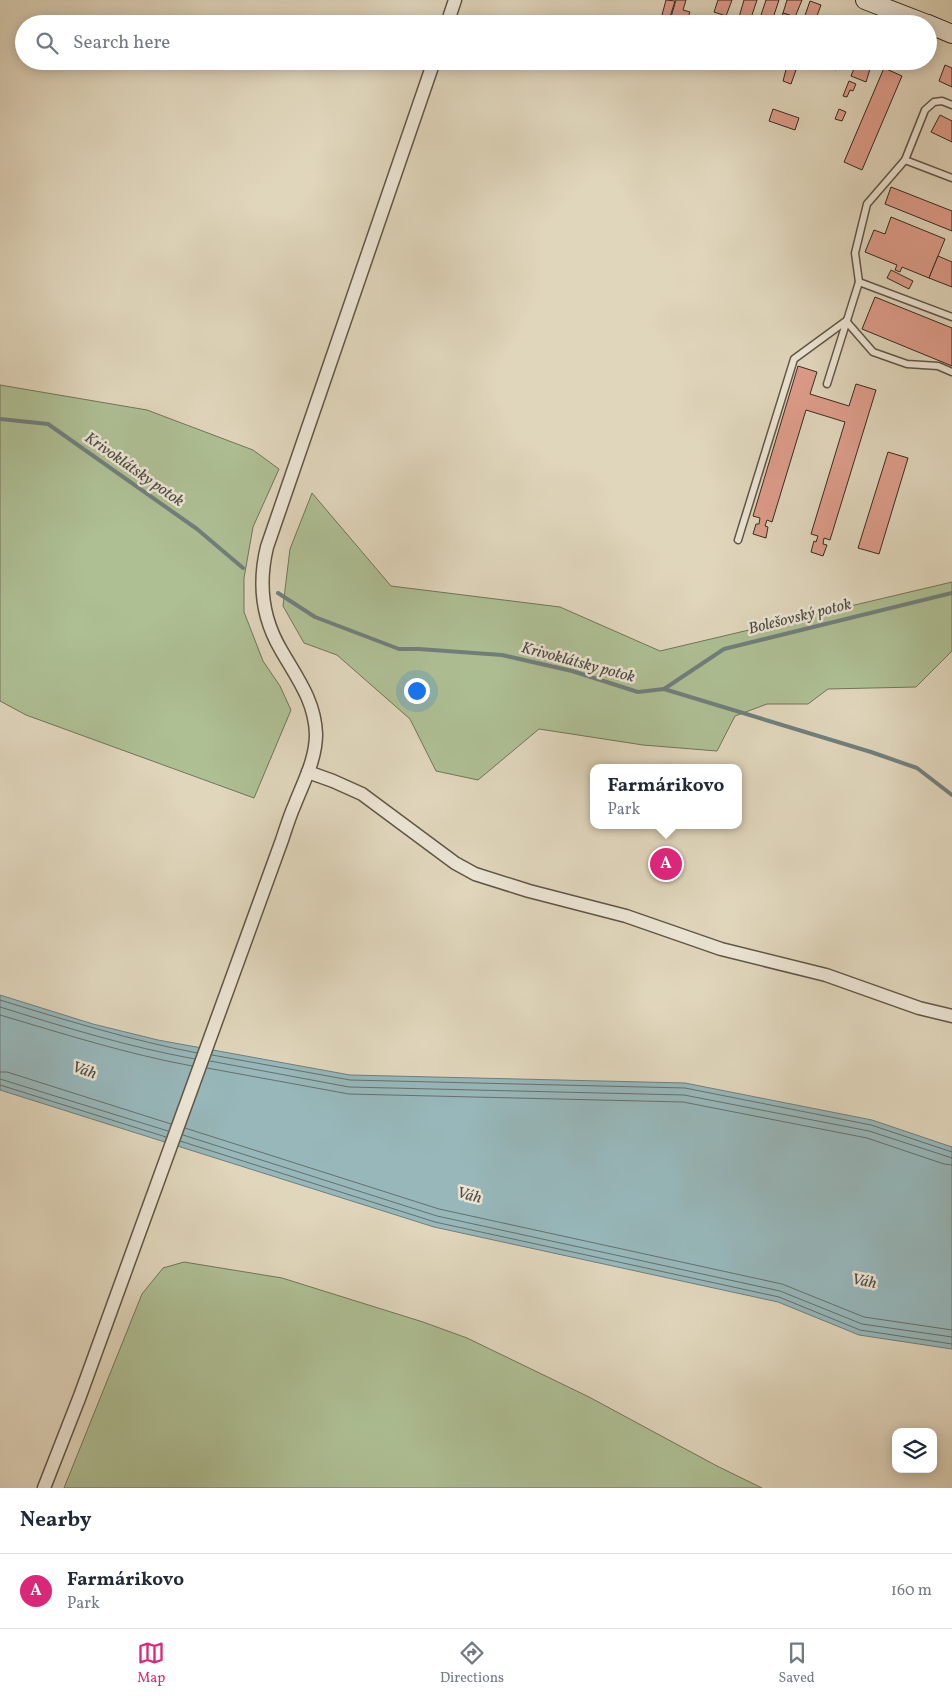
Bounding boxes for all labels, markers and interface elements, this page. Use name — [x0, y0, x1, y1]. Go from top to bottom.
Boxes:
search box — [15, 15, 937, 70]
icon: search — [33, 29, 61, 57]
text: Search here — [73, 30, 170, 56]
water label: Krivoklátsky potok — [80, 427, 189, 513]
water label: Bolešovský potok — [746, 593, 854, 640]
water label: Krivoklátsky potok — [519, 637, 638, 689]
your location — [404, 678, 430, 704]
popup — [590, 764, 742, 829]
text: Farmárikovo — [607, 773, 725, 799]
text: Park — [607, 799, 640, 821]
pin: A — [650, 845, 682, 883]
water label: Váh — [69, 1057, 99, 1085]
water label: Váh — [454, 1182, 484, 1210]
water label: Váh — [850, 1269, 878, 1295]
map controls — [892, 1428, 937, 1473]
button: layers — [892, 1428, 937, 1473]
text: Nearby — [20, 1506, 91, 1535]
text: Farmárikovo — [67, 1567, 184, 1593]
text: A — [30, 1580, 42, 1602]
text: 160 m — [891, 1580, 932, 1602]
text: Park — [67, 1593, 100, 1615]
tab: Map — [137, 1639, 165, 1688]
tab: Directions — [440, 1639, 504, 1688]
tab: Saved — [779, 1639, 815, 1688]

